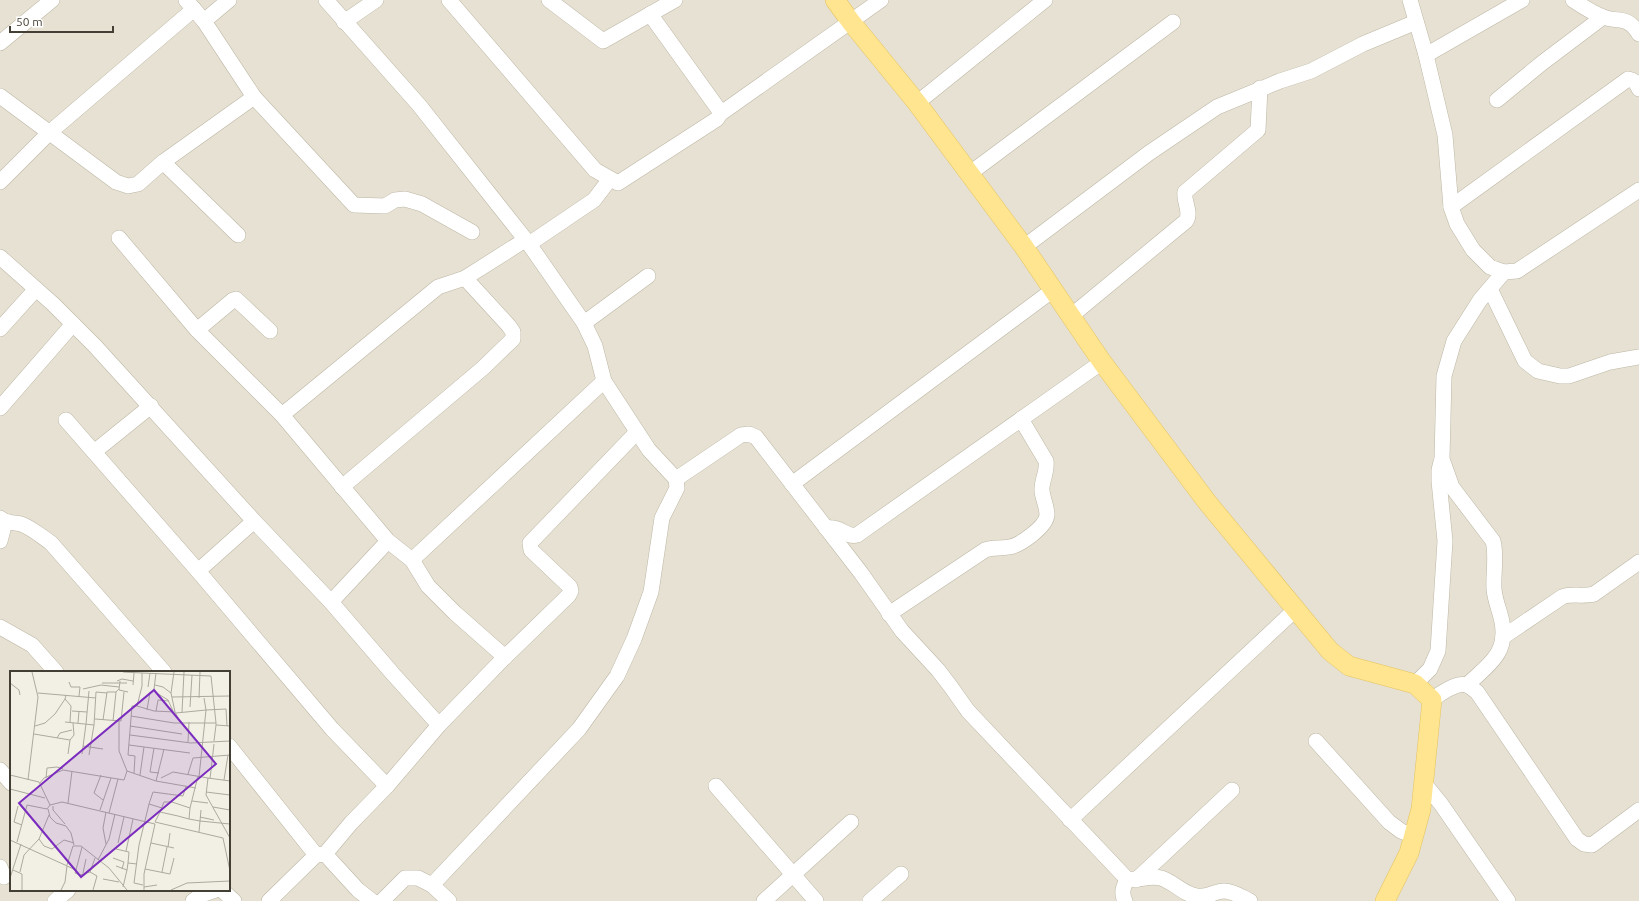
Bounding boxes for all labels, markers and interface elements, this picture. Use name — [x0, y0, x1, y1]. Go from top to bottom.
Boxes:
scale bar — [10, 8, 113, 34]
text: 50 m — [16, 15, 43, 28]
inset map — [10, 671, 230, 891]

